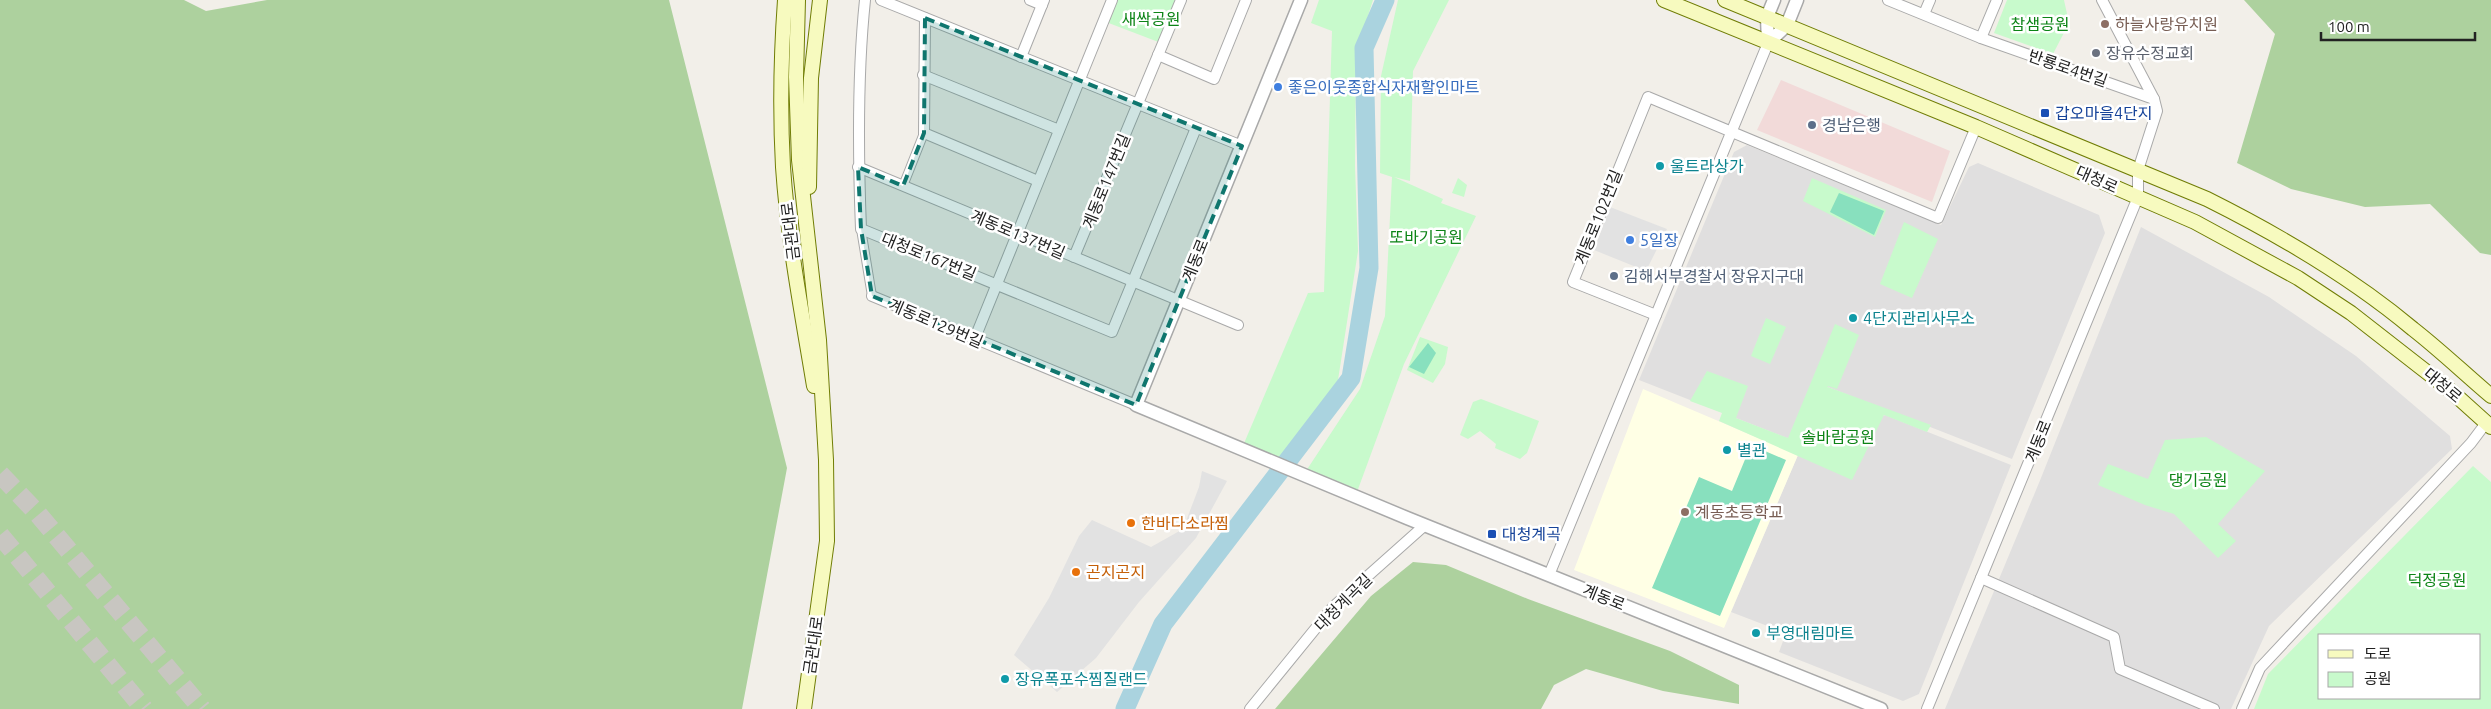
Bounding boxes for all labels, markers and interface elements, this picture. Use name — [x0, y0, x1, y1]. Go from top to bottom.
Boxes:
park label: 새싹공원 — [1122, 10, 1180, 28]
scale bar — [2321, 10, 2475, 42]
park label: 참샘공원 — [2011, 15, 2069, 33]
place label: 하늘사랑유치원 — [2115, 15, 2218, 33]
marker: 하늘사랑유치원 — [2099, 18, 2111, 30]
text: 100 m — [2328, 18, 2370, 35]
place label: 장유수정교회 — [2106, 44, 2194, 62]
street label: 반룡로4번길 — [2026, 46, 2110, 90]
marker: 장유수정교회 — [2090, 47, 2102, 59]
place label: 좋은이웃종합식자재할인마트 — [1288, 78, 1479, 96]
marker: 좋은이웃종합식자재할인마트 — [1272, 81, 1284, 93]
place label: 갑오마을4단지 — [2055, 104, 2152, 122]
marker: 갑오마을4단지 — [2039, 107, 2051, 119]
place label: 경남은행 — [1822, 116, 1881, 134]
marker: 경남은행 — [1806, 119, 1818, 131]
street label: 계동로147번길 — [1079, 131, 1133, 231]
place label: 울트라상가 — [1670, 157, 1744, 175]
marker: 울트라상가 — [1654, 160, 1666, 172]
street label: 대청로 — [2073, 162, 2121, 196]
street label: 계동로102번길 — [1571, 167, 1625, 267]
street label: 금관대로 — [777, 200, 803, 261]
street label: 계동로137번길 — [968, 206, 1068, 262]
park label: 또바기공원 — [1389, 228, 1463, 246]
street label: 대청로167번길 — [879, 229, 979, 283]
place label: 5일장 — [1640, 231, 1679, 249]
marker: 5일장 — [1624, 234, 1636, 246]
street label: 계동로 — [1178, 236, 1212, 284]
place label: 김해서부경찰서 장유지구대 — [1624, 267, 1804, 285]
marker: 김해서부경찰서 장유지구대 — [1608, 270, 1620, 282]
street label: 계동로129번길 — [886, 295, 986, 351]
place label: 4단지관리사무소 — [1863, 309, 1975, 327]
marker: 4단지관리사무소 — [1847, 312, 1859, 324]
street label: 대청로 — [2420, 364, 2466, 406]
street label: 계동로 — [2021, 417, 2055, 465]
park label: 솔바람공원 — [1801, 428, 1875, 446]
place label: 별관 — [1737, 441, 1767, 459]
marker: 별관 — [1721, 444, 1733, 456]
park label: 댕기공원 — [2169, 471, 2227, 489]
place label: 계동초등학교 — [1695, 503, 1783, 521]
marker: 계동초등학교 — [1679, 506, 1691, 518]
place label: 한바다소라찜 — [1141, 514, 1229, 532]
marker: 한바다소라찜 — [1125, 517, 1137, 529]
place label: 대청계곡 — [1502, 525, 1561, 543]
marker: 대청계곡 — [1486, 528, 1498, 540]
place label: 곤지곤지 — [1086, 563, 1145, 581]
marker: 곤지곤지 — [1070, 566, 1082, 578]
street label: 대청계곡길 — [1311, 570, 1375, 634]
park label: 덕정공원 — [2408, 571, 2466, 589]
street label: 계동로 — [1580, 580, 1628, 614]
street label: 금관대로 — [800, 614, 826, 675]
place label: 부영대림마트 — [1766, 624, 1854, 642]
marker: 부영대림마트 — [1750, 627, 1762, 639]
legend — [2318, 634, 2481, 699]
text: 도로 — [2364, 645, 2392, 662]
place label: 장유폭포수찜질랜드 — [1015, 670, 1147, 688]
text: 공원 — [2364, 670, 2392, 687]
marker: 장유폭포수찜질랜드 — [999, 673, 1011, 685]

